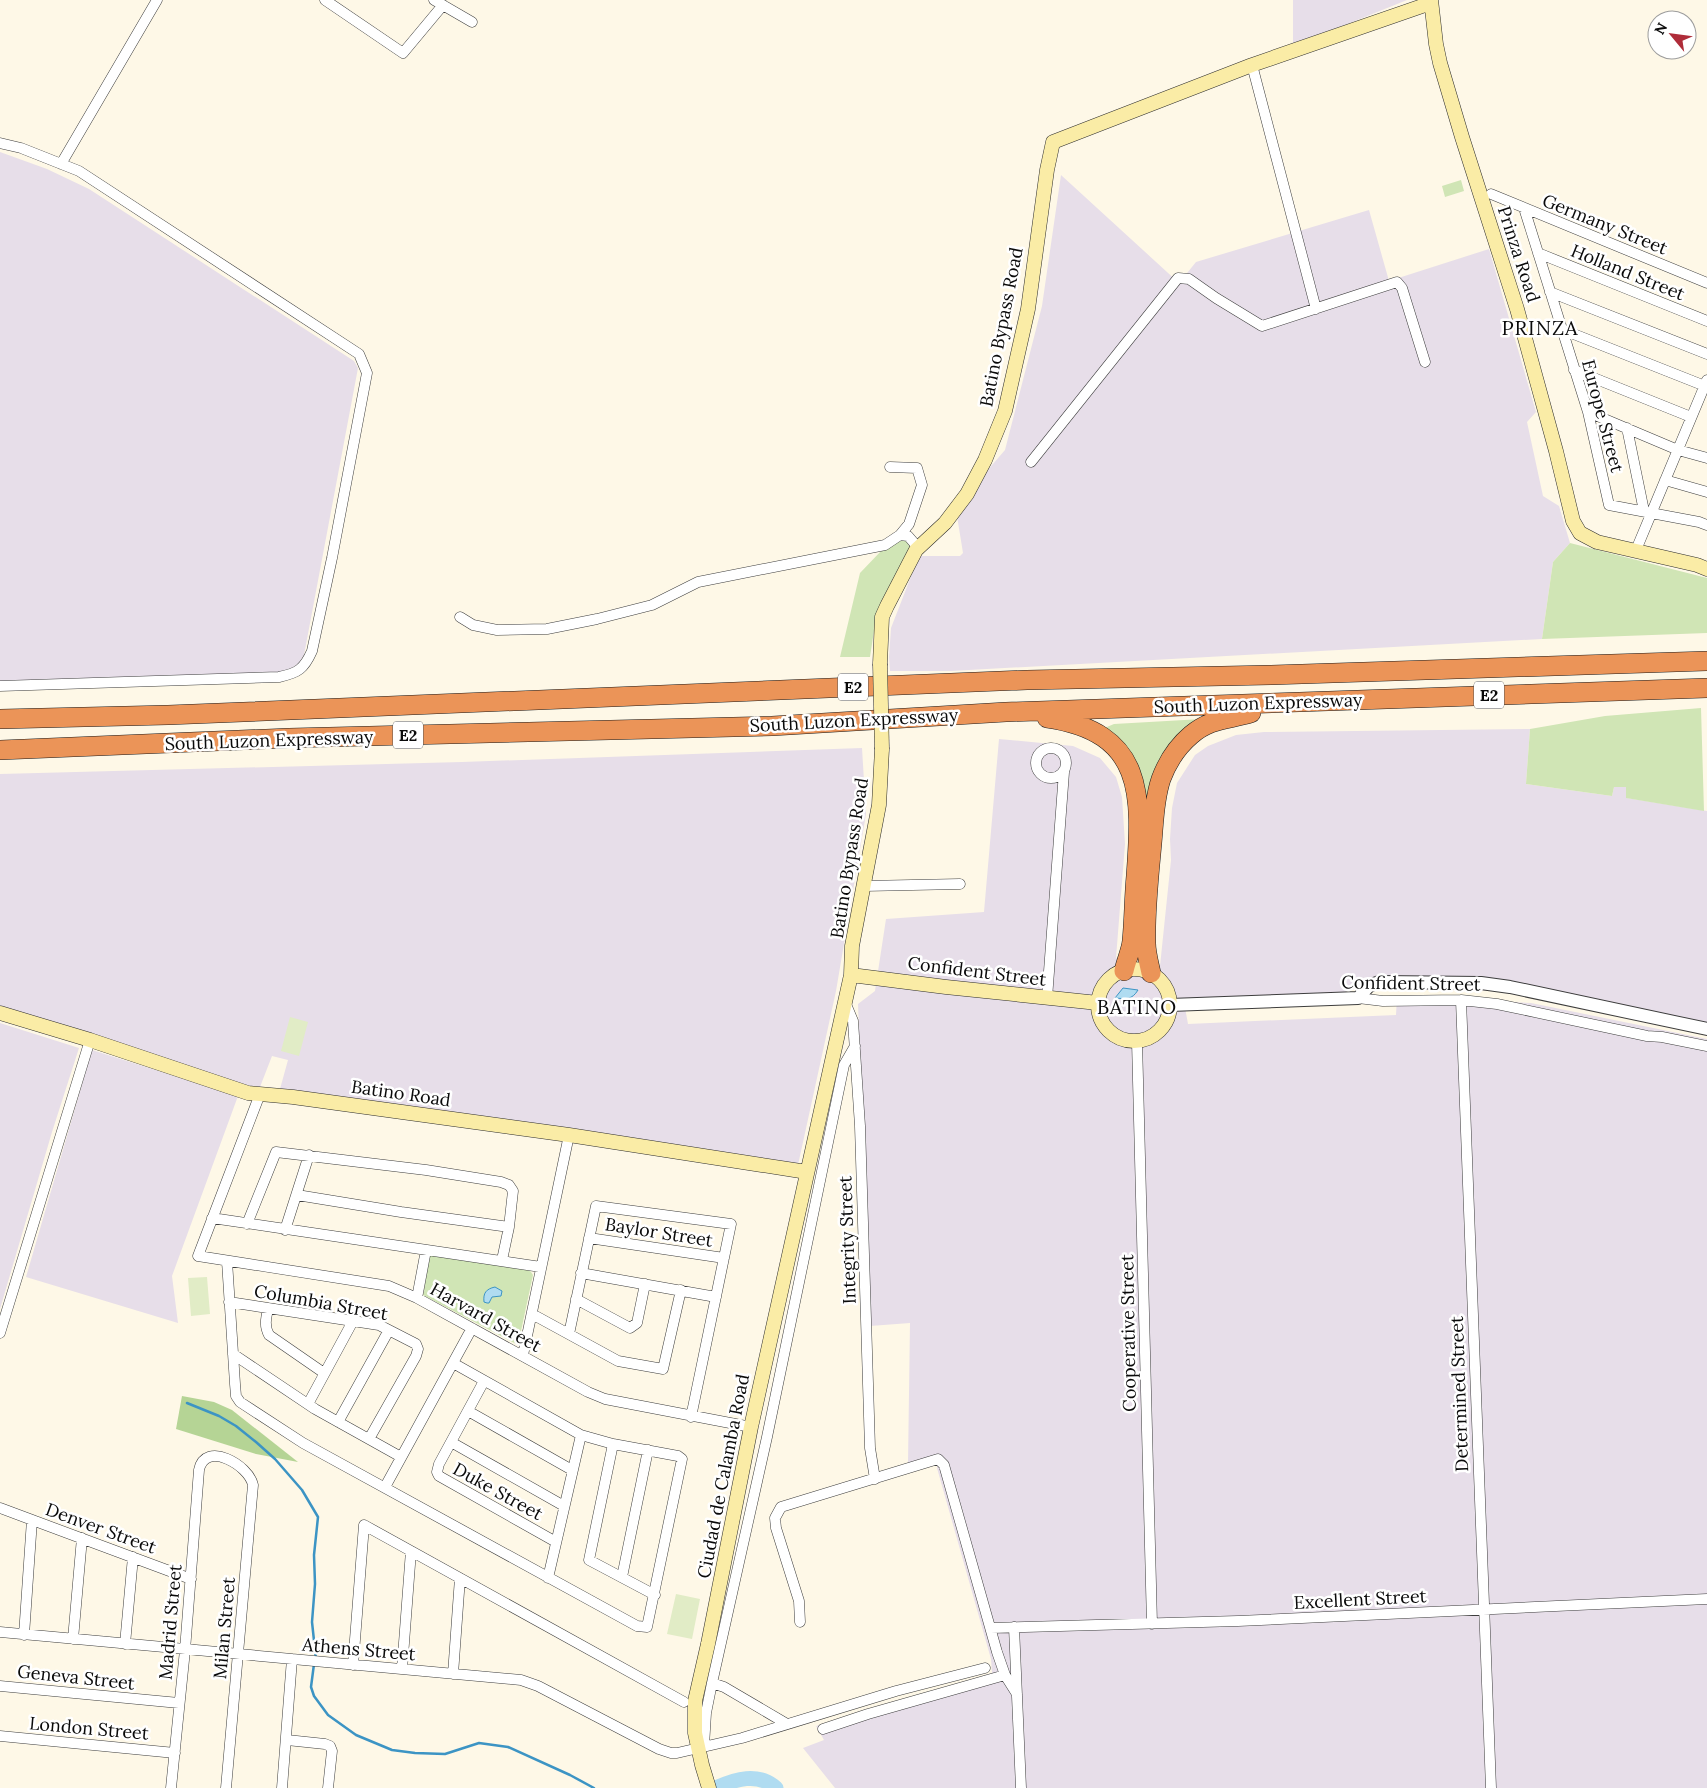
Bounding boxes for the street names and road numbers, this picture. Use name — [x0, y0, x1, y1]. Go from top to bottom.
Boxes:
street label: Germany Street — [1539, 188, 1671, 260]
street label: Prinza Road — [1493, 203, 1545, 305]
street label: Holland Street — [1568, 239, 1688, 305]
street label: Batino Bypass Road — [974, 245, 1028, 409]
street label: Europe Street — [1577, 357, 1629, 475]
road number: E2 — [838, 674, 868, 700]
road number: E2 — [1474, 682, 1504, 708]
street label: South Luzon Expressway — [1153, 688, 1363, 718]
street label: South Luzon Expressway — [749, 703, 959, 737]
road number: E2 — [393, 722, 423, 748]
street label: South Luzon Expressway — [164, 725, 374, 755]
street label: Batino Bypass Road — [825, 776, 873, 940]
street label: Confident Street — [906, 951, 1048, 991]
street label: Confident Street — [1341, 970, 1481, 996]
street label: Batino Road — [350, 1075, 453, 1111]
street label: Integrity Street — [833, 1175, 861, 1305]
street label: Baylor Street — [604, 1212, 715, 1252]
street label: Cooperative Street — [1115, 1254, 1141, 1412]
street label: Harvard Street — [426, 1277, 546, 1357]
street label: Columbia Street — [252, 1279, 390, 1325]
street label: Determined Street — [1445, 1316, 1473, 1472]
street label: Ciudad de Calamba Road — [692, 1372, 754, 1580]
street label: Duke Street — [449, 1457, 547, 1525]
street label: Denver Street — [42, 1497, 160, 1559]
street label: Madrid Street — [153, 1563, 187, 1681]
street label: Milan Street — [208, 1576, 240, 1680]
street label: Excellent Street — [1293, 1584, 1427, 1614]
street label: Athens Street — [300, 1633, 417, 1665]
street label: Geneva Street — [16, 1659, 136, 1695]
street label: London Street — [28, 1711, 150, 1745]

